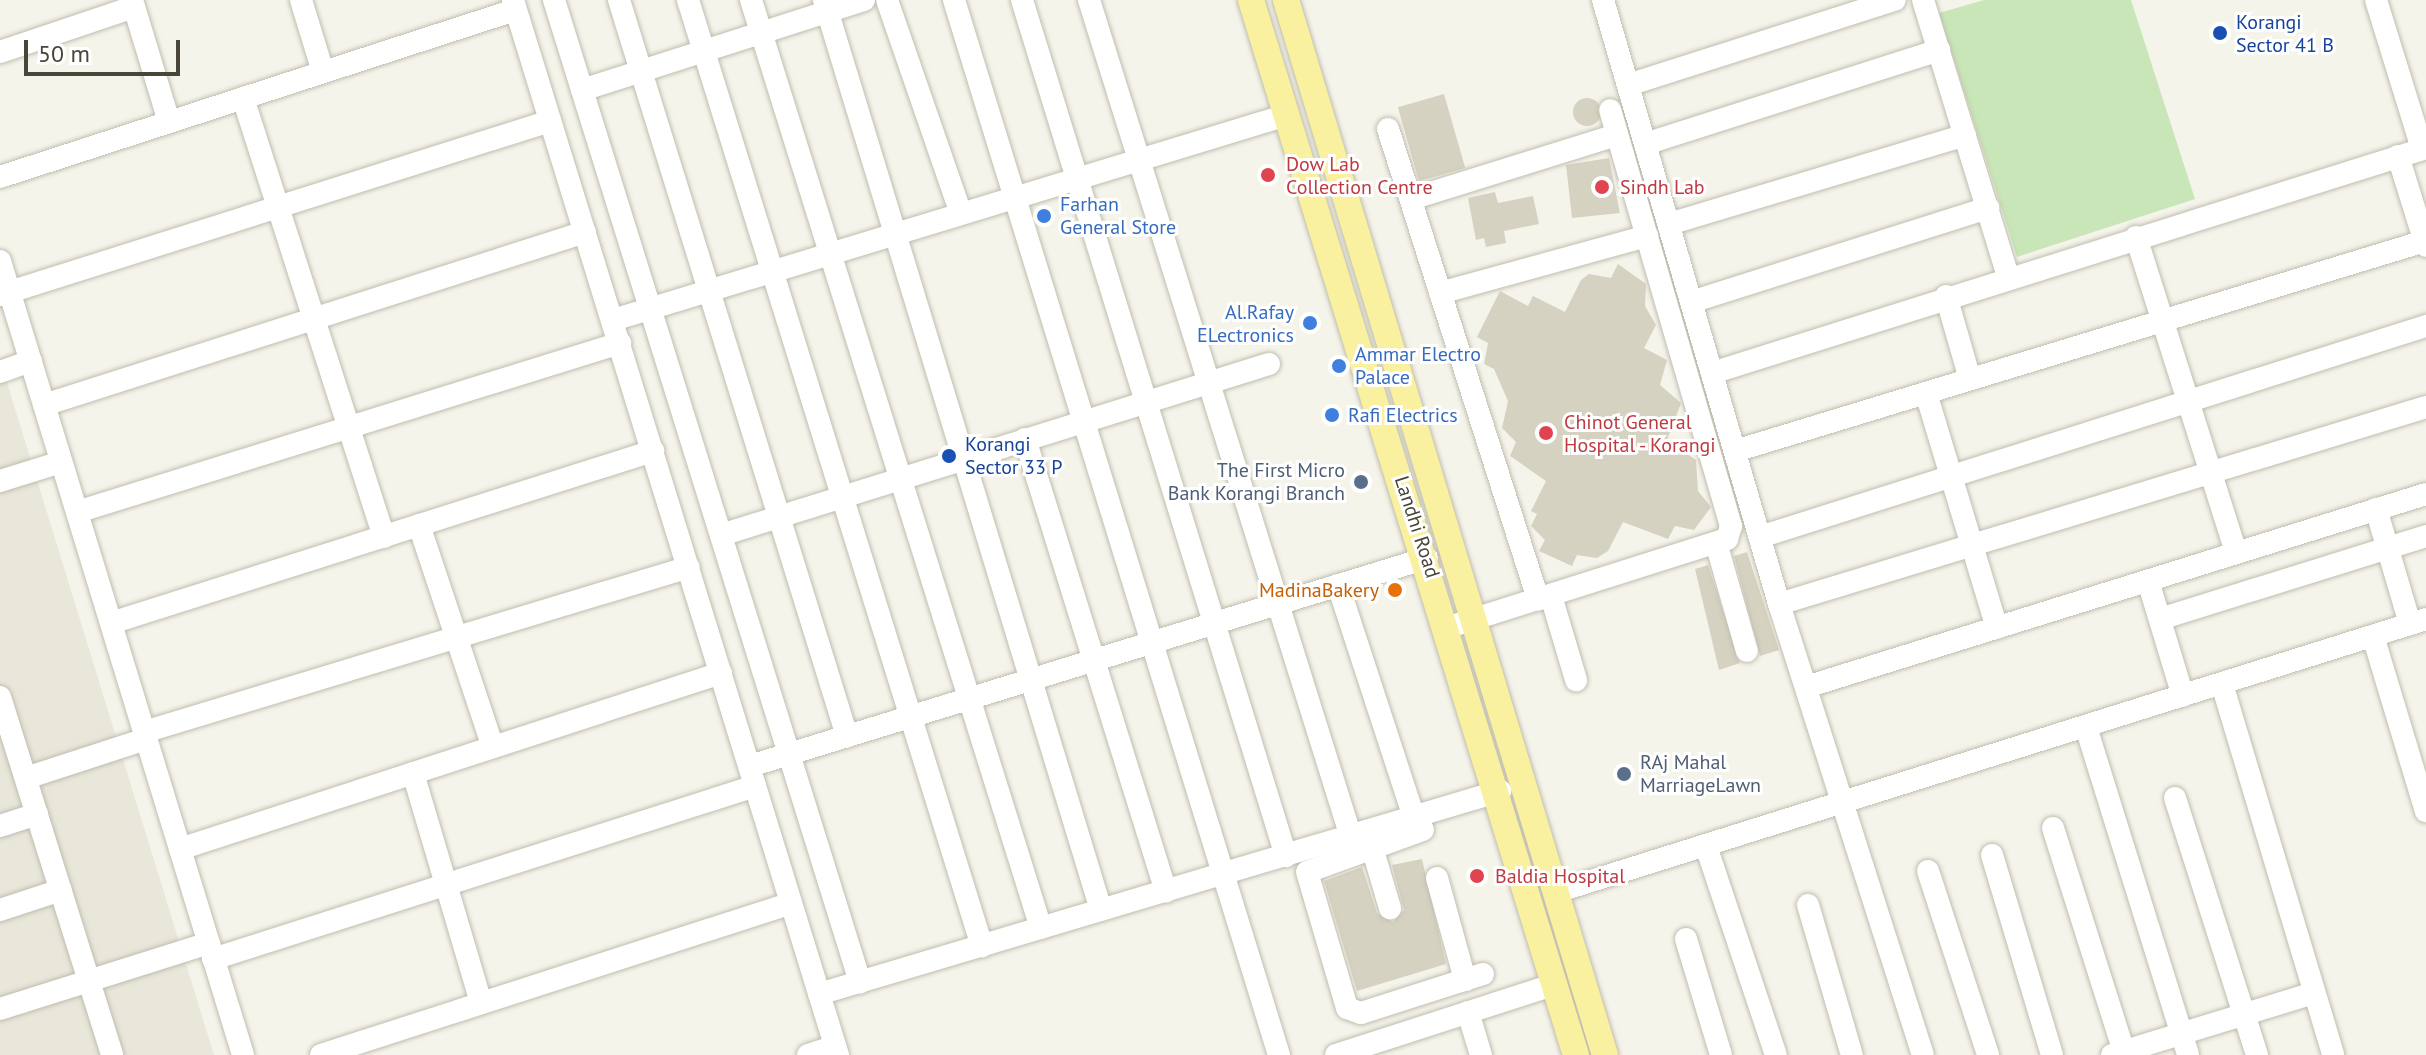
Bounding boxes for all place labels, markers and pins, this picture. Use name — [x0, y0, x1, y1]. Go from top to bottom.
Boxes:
place label: Korangi Sector 41 B — [2236, 10, 2334, 57]
marker: Korangi Sector 41 B — [2211, 24, 2229, 42]
place label: Dow Lab Collection Centre — [1286, 152, 1433, 199]
marker: Dow Lab Collection Centre — [1257, 164, 1279, 186]
place label: Sindh Lab — [1620, 175, 1705, 199]
marker: Sindh Lab — [1591, 176, 1613, 198]
place label: Farhan General Store — [1060, 192, 1176, 239]
marker: Farhan General Store — [1035, 207, 1053, 225]
place label: Al.Rafay ELectronics — [1197, 300, 1294, 347]
marker: Al.Rafay ELectronics — [1301, 314, 1319, 332]
place label: Ammar Electro Palace — [1355, 342, 1481, 389]
marker: Ammar Electro Palace — [1330, 357, 1348, 375]
place label: Rafi Electrics — [1348, 403, 1458, 427]
marker: Rafi Electrics — [1323, 406, 1341, 424]
place label: Chinot General Hospital - Korangi — [1564, 410, 1719, 457]
marker: Chinot General Hospital - Korangi — [1535, 422, 1557, 444]
place label: Korangi Sector 33 P — [965, 432, 1062, 479]
marker: Korangi Sector 33 P — [940, 447, 958, 465]
place label: The First Micro Bank Korangi Branch — [1167, 458, 1345, 505]
marker: The First Micro Bank Korangi Branch — [1352, 473, 1370, 491]
place label: MadinaBakery — [1259, 578, 1379, 602]
marker: MadinaBakery — [1386, 581, 1404, 599]
place label: RAj Mahal MarriageLawn — [1640, 750, 1761, 797]
marker: RAj Mahal MarriageLawn — [1615, 765, 1633, 783]
place label: Baldia Hospital — [1495, 864, 1625, 888]
marker: Baldia Hospital — [1466, 865, 1488, 887]

